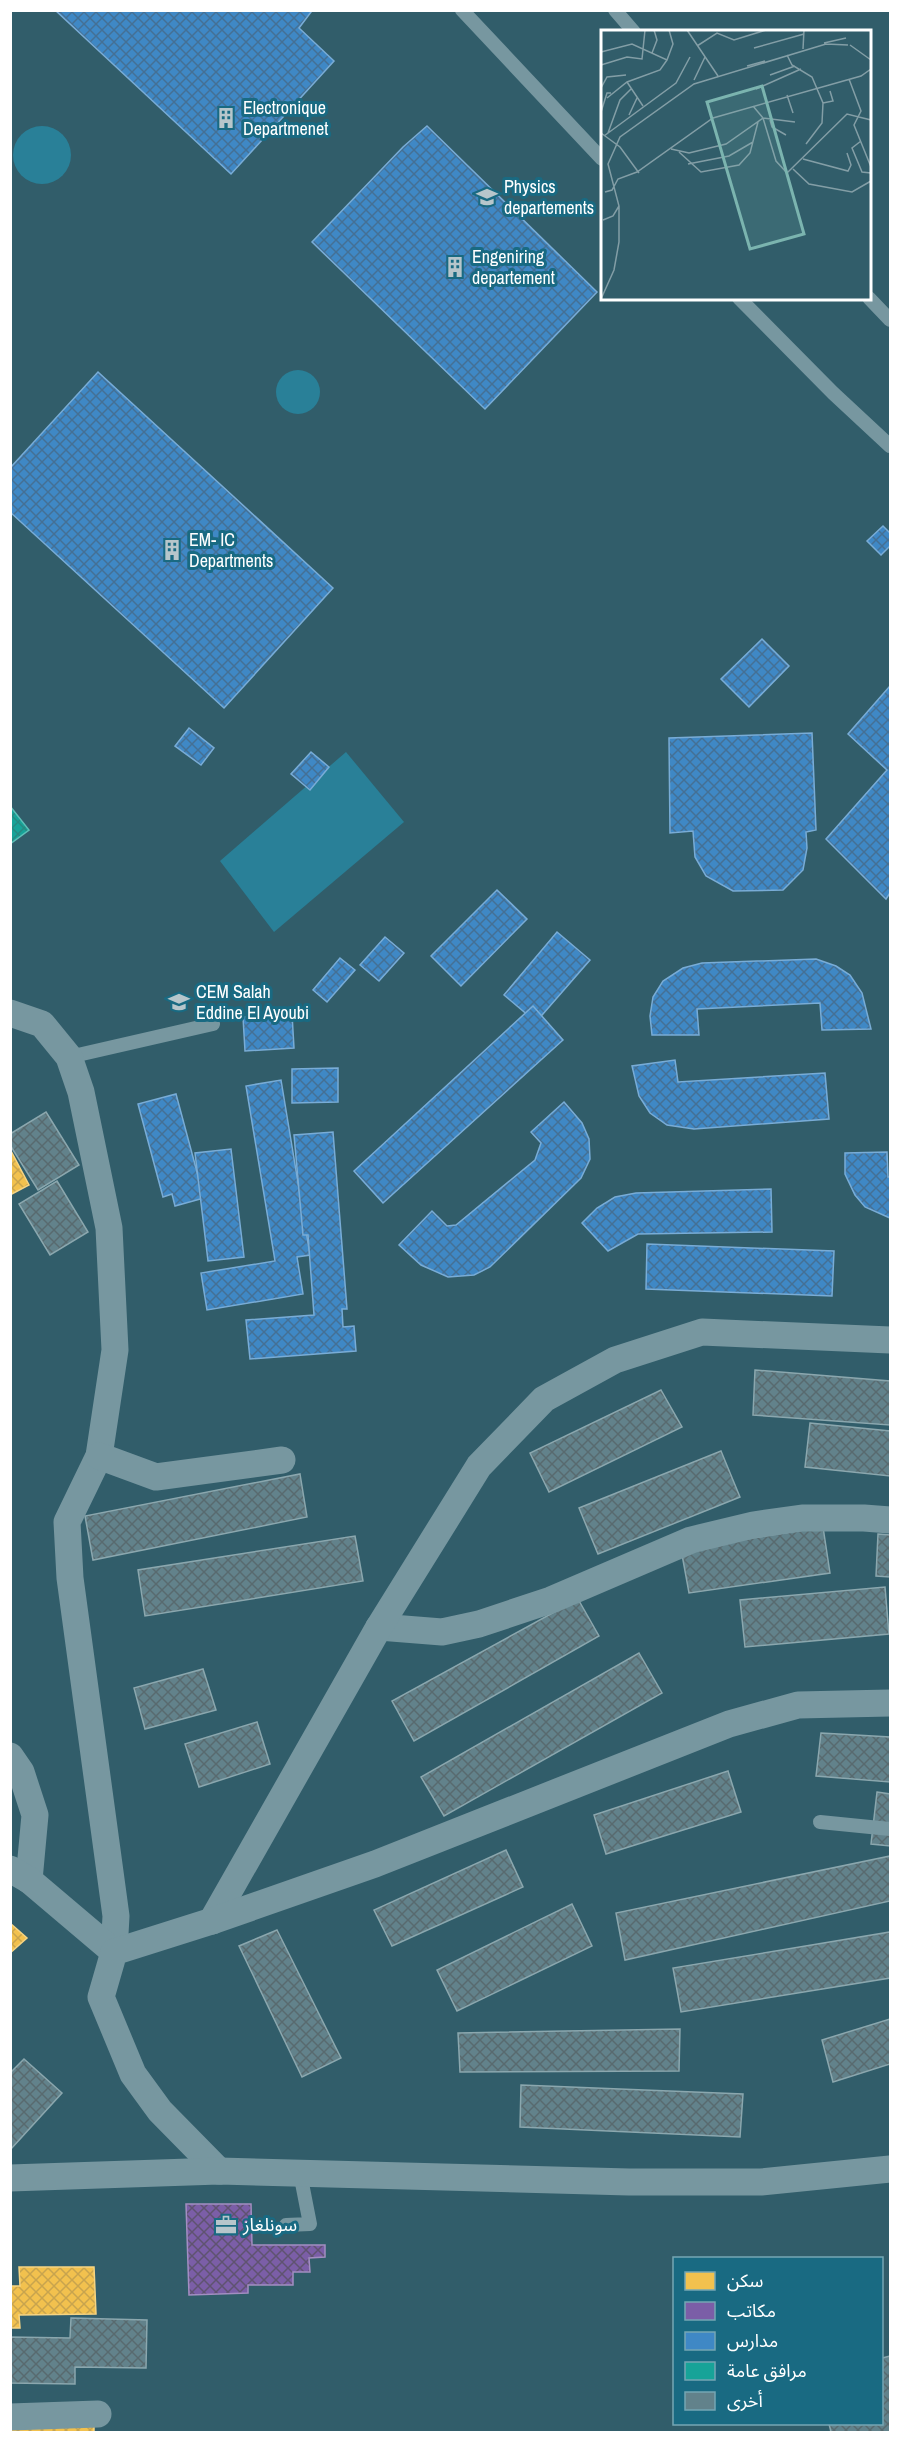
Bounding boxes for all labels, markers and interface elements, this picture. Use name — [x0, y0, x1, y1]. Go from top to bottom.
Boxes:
inset map — [601, 30, 871, 300]
place label: Electronique Departmenet — [243, 95, 328, 141]
building icon: Electronique Departmenet — [214, 106, 238, 130]
place label: Physics departements — [504, 174, 594, 220]
school or university icon: Physics departements — [475, 185, 499, 209]
place label: Engeniring departement — [472, 244, 555, 290]
building icon: Engeniring departement — [443, 255, 467, 279]
place label: EM- IC Departments — [189, 527, 274, 573]
building icon: EM- IC Departments — [160, 538, 184, 562]
place label: CEM Salah Eddine El Ayoubi — [196, 979, 309, 1025]
school or university icon: CEM Salah Eddine El Ayoubi — [167, 990, 191, 1014]
place label: سونلغاز — [242, 2212, 297, 2237]
office icon: سونلغاز — [214, 2213, 238, 2237]
legend — [673, 2257, 883, 2425]
text: سكن — [727, 2268, 763, 2293]
text: مكاتب — [727, 2298, 776, 2323]
text: مدارس — [727, 2328, 778, 2353]
text: مرافق عامة — [727, 2358, 807, 2383]
text: أخرى — [727, 2388, 763, 2413]

